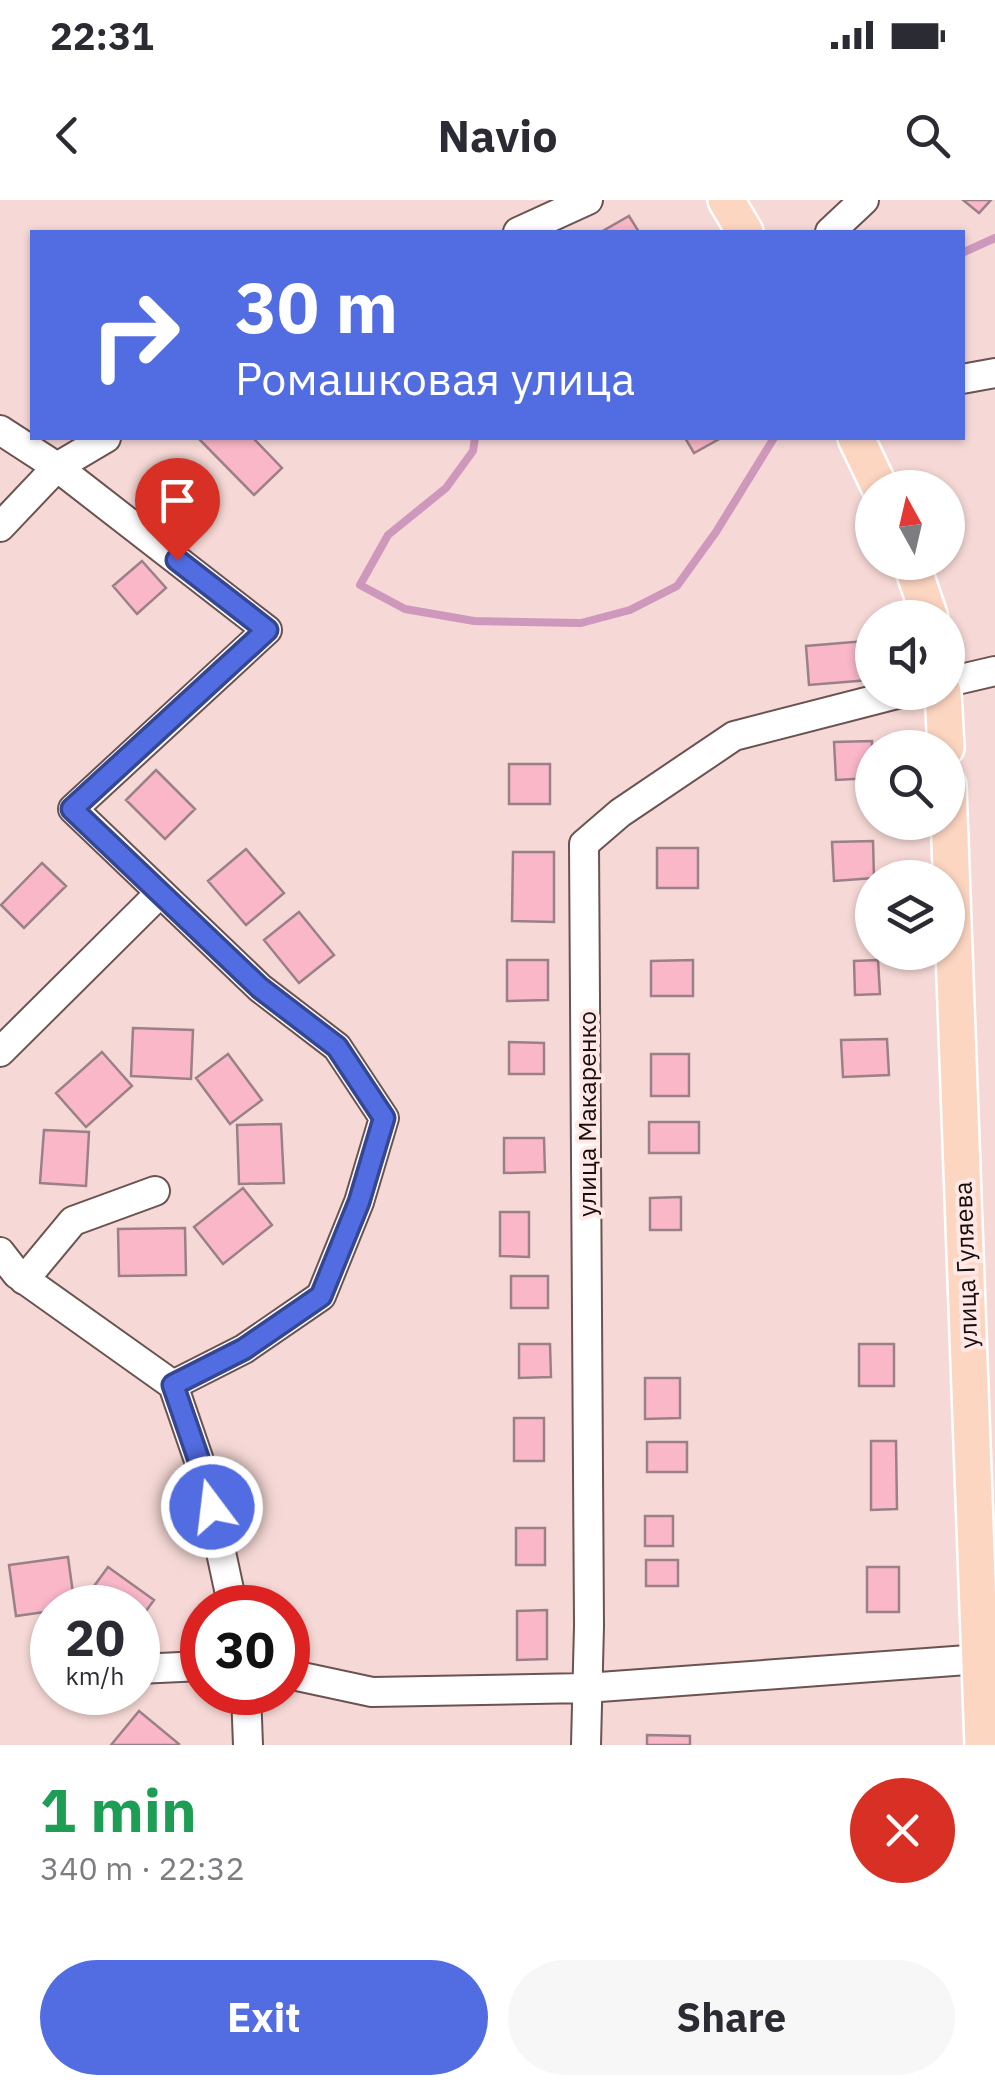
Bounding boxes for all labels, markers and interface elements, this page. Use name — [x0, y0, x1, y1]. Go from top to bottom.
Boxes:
text: 22:31 — [50, 11, 154, 60]
text: Navio — [437, 106, 558, 164]
icon: back — [40, 108, 95, 163]
icon: search — [900, 108, 955, 163]
text: 30 m — [235, 261, 398, 352]
icon: right — [70, 270, 200, 400]
text: Ромашковая улица — [235, 349, 635, 407]
pin — [135, 458, 220, 561]
north arrow — [855, 470, 965, 580]
map controls — [855, 470, 965, 970]
icon: arrive — [150, 473, 205, 528]
button: sound — [855, 600, 965, 710]
button: search — [855, 730, 965, 840]
button: layers — [855, 860, 965, 970]
street label: улица Макаренко — [570, 1011, 603, 1217]
street label: улица Гуляева — [946, 1181, 984, 1349]
position arrow — [160, 1455, 264, 1559]
speed limit sign: 30 — [180, 1585, 310, 1715]
text: 20 — [65, 1605, 125, 1670]
text: km/h — [66, 1659, 124, 1692]
text: 1 min — [40, 1770, 197, 1849]
button: close — [850, 1778, 955, 1883]
text: 340 m · 22:32 — [40, 1847, 245, 1889]
button: Exit — [40, 1960, 488, 2075]
button: Share — [508, 1960, 955, 2075]

